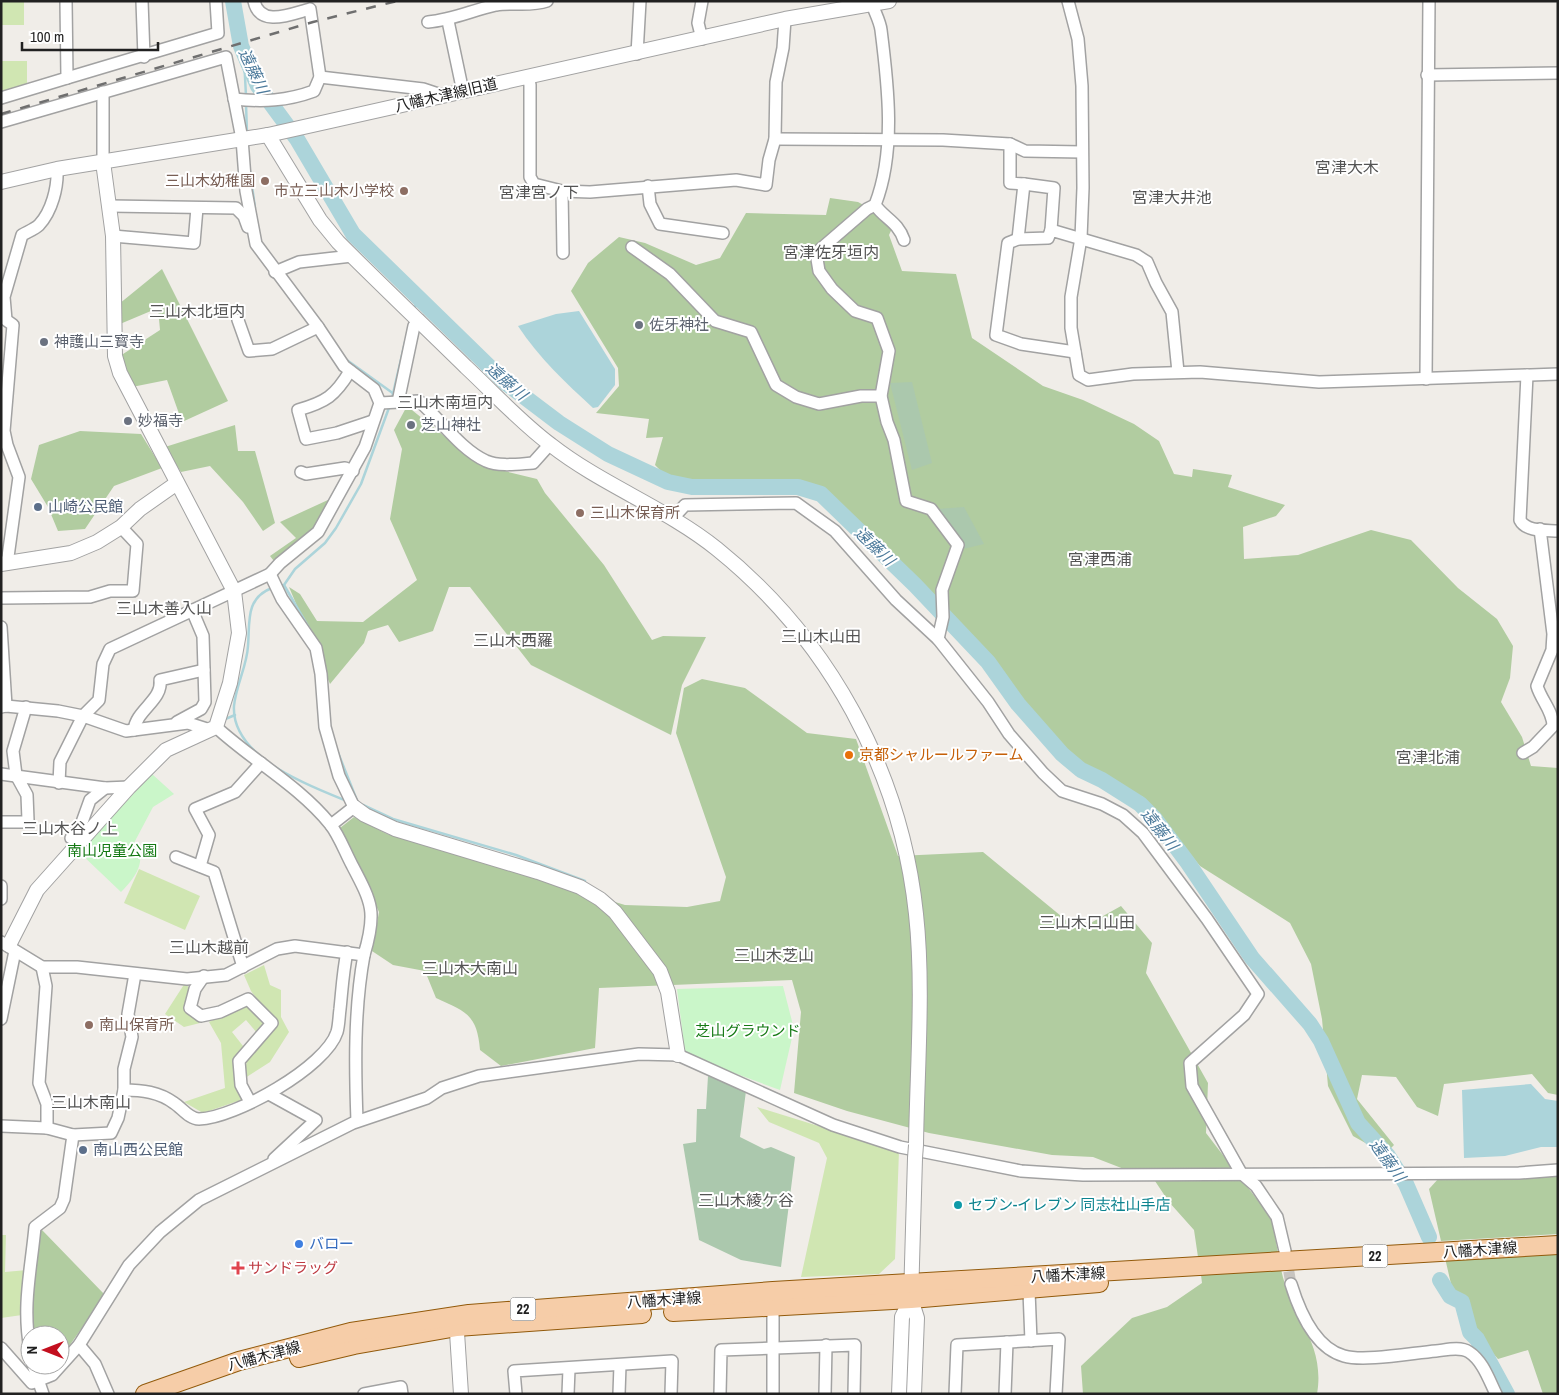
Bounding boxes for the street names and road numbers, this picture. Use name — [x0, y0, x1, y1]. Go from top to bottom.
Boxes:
street label: 八幡木津線旧道 — [392, 72, 499, 117]
street label: 八幡木津線 — [1442, 1236, 1518, 1263]
road number: 22 — [1362, 1244, 1388, 1268]
street label: 八幡木津線 — [1030, 1262, 1106, 1287]
street label: 八幡木津線 — [626, 1286, 702, 1313]
road number: 22 — [510, 1298, 536, 1320]
street label: 八幡木津線 — [225, 1336, 303, 1375]

